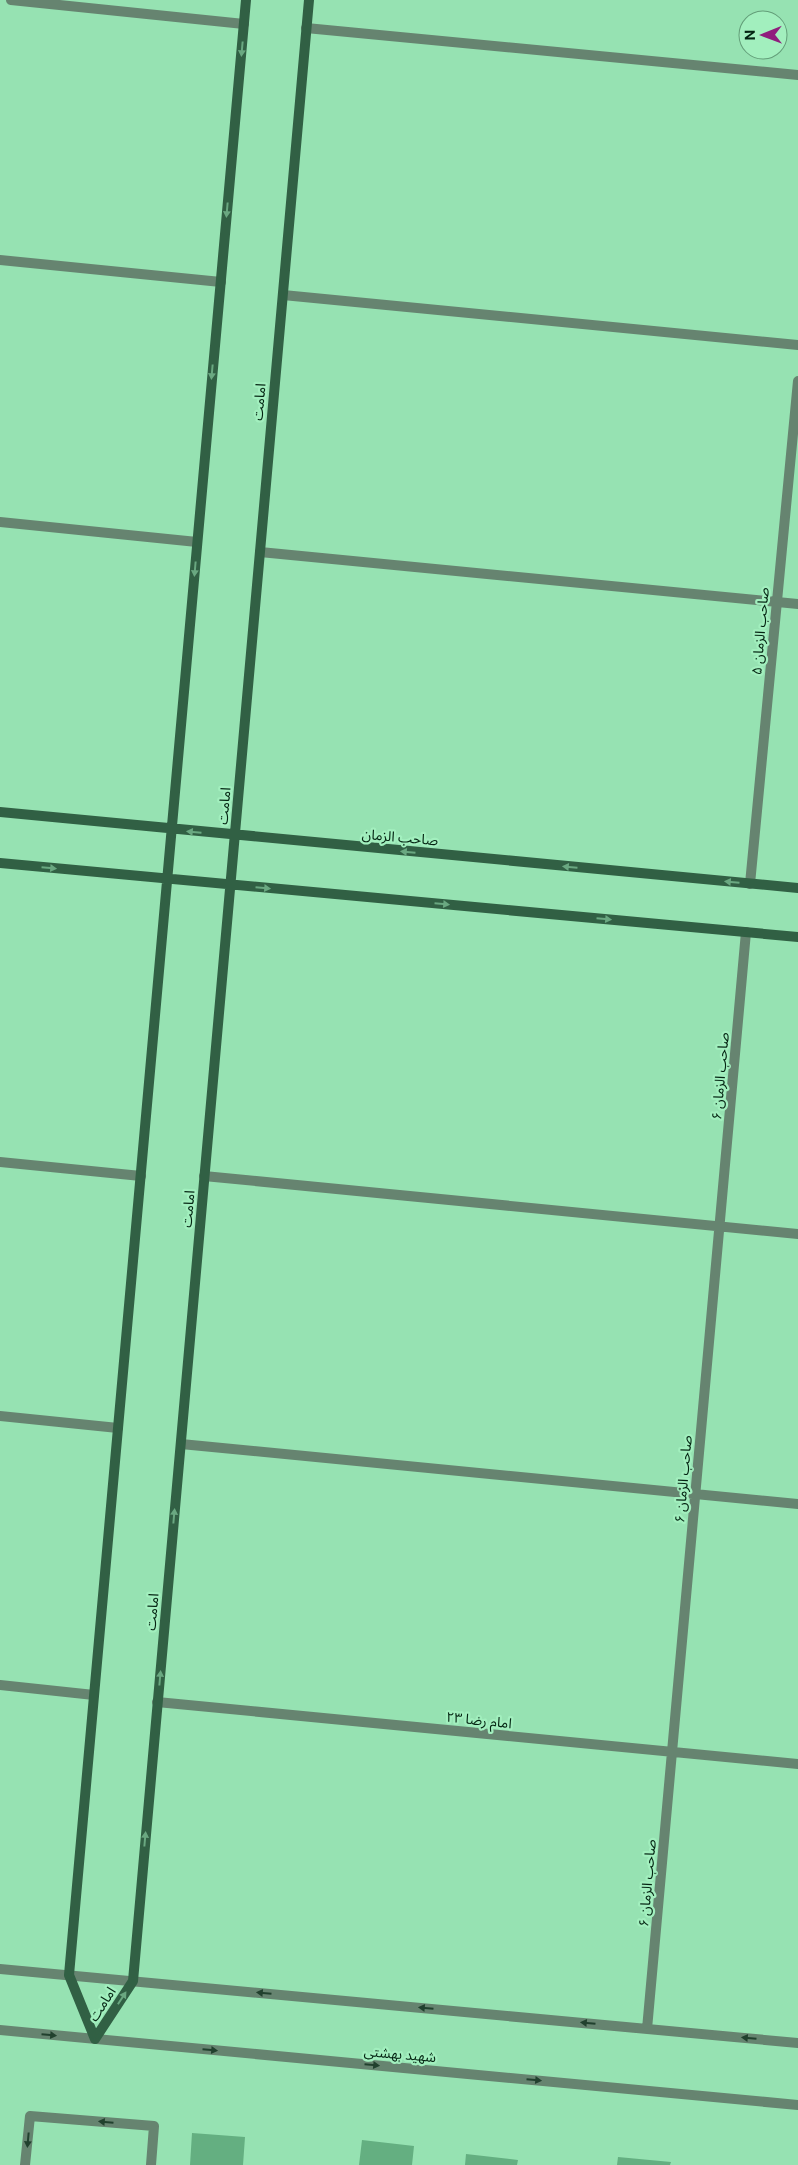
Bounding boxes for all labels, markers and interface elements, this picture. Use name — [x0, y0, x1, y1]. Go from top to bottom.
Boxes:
north arrow — [738, 10, 788, 60]
text: N — [742, 30, 758, 41]
one-way arrow — [237, 41, 245, 57]
one-way arrow — [223, 203, 231, 219]
one-way arrow — [208, 365, 216, 381]
street label: امامت — [249, 383, 269, 421]
one-way arrow — [191, 561, 199, 577]
street label: صاحب الزمان ۵ — [748, 586, 773, 676]
street label: امامت — [214, 787, 234, 825]
street label: صاحب الزمان — [361, 826, 439, 849]
one-way arrow — [186, 827, 202, 835]
one-way arrow — [400, 847, 416, 855]
one-way arrow — [562, 863, 578, 871]
one-way arrow — [41, 864, 57, 872]
one-way arrow — [724, 878, 740, 886]
one-way arrow — [255, 884, 271, 892]
one-way arrow — [434, 900, 450, 908]
one-way arrow — [596, 915, 612, 923]
street label: صاحب الزمان ۶ — [708, 1031, 733, 1121]
street label: امامت — [178, 1190, 198, 1228]
street label: صاحب الزمان ۶ — [671, 1434, 696, 1524]
one-way arrow — [170, 1507, 178, 1523]
street label: امامت — [142, 1593, 162, 1631]
one-way arrow — [156, 1669, 164, 1685]
street label: امام رضا ۲۳ — [445, 1709, 513, 1734]
one-way arrow — [142, 1831, 150, 1847]
street label: صاحب الزمان ۶ — [635, 1838, 660, 1928]
street label: امامت — [85, 1984, 119, 2024]
one-way arrow — [256, 1989, 272, 1997]
one-way arrow — [117, 1991, 127, 2005]
one-way arrow — [418, 2004, 434, 2012]
one-way arrow — [579, 2019, 595, 2027]
one-way arrow — [41, 2031, 57, 2039]
one-way arrow — [741, 2034, 757, 2042]
street label: شهید بهشتی — [363, 2043, 437, 2066]
one-way arrow — [203, 2046, 219, 2054]
one-way arrow — [364, 2061, 380, 2069]
one-way arrow — [526, 2076, 542, 2084]
one-way arrow — [98, 2118, 114, 2126]
one-way arrow — [24, 2133, 32, 2149]

